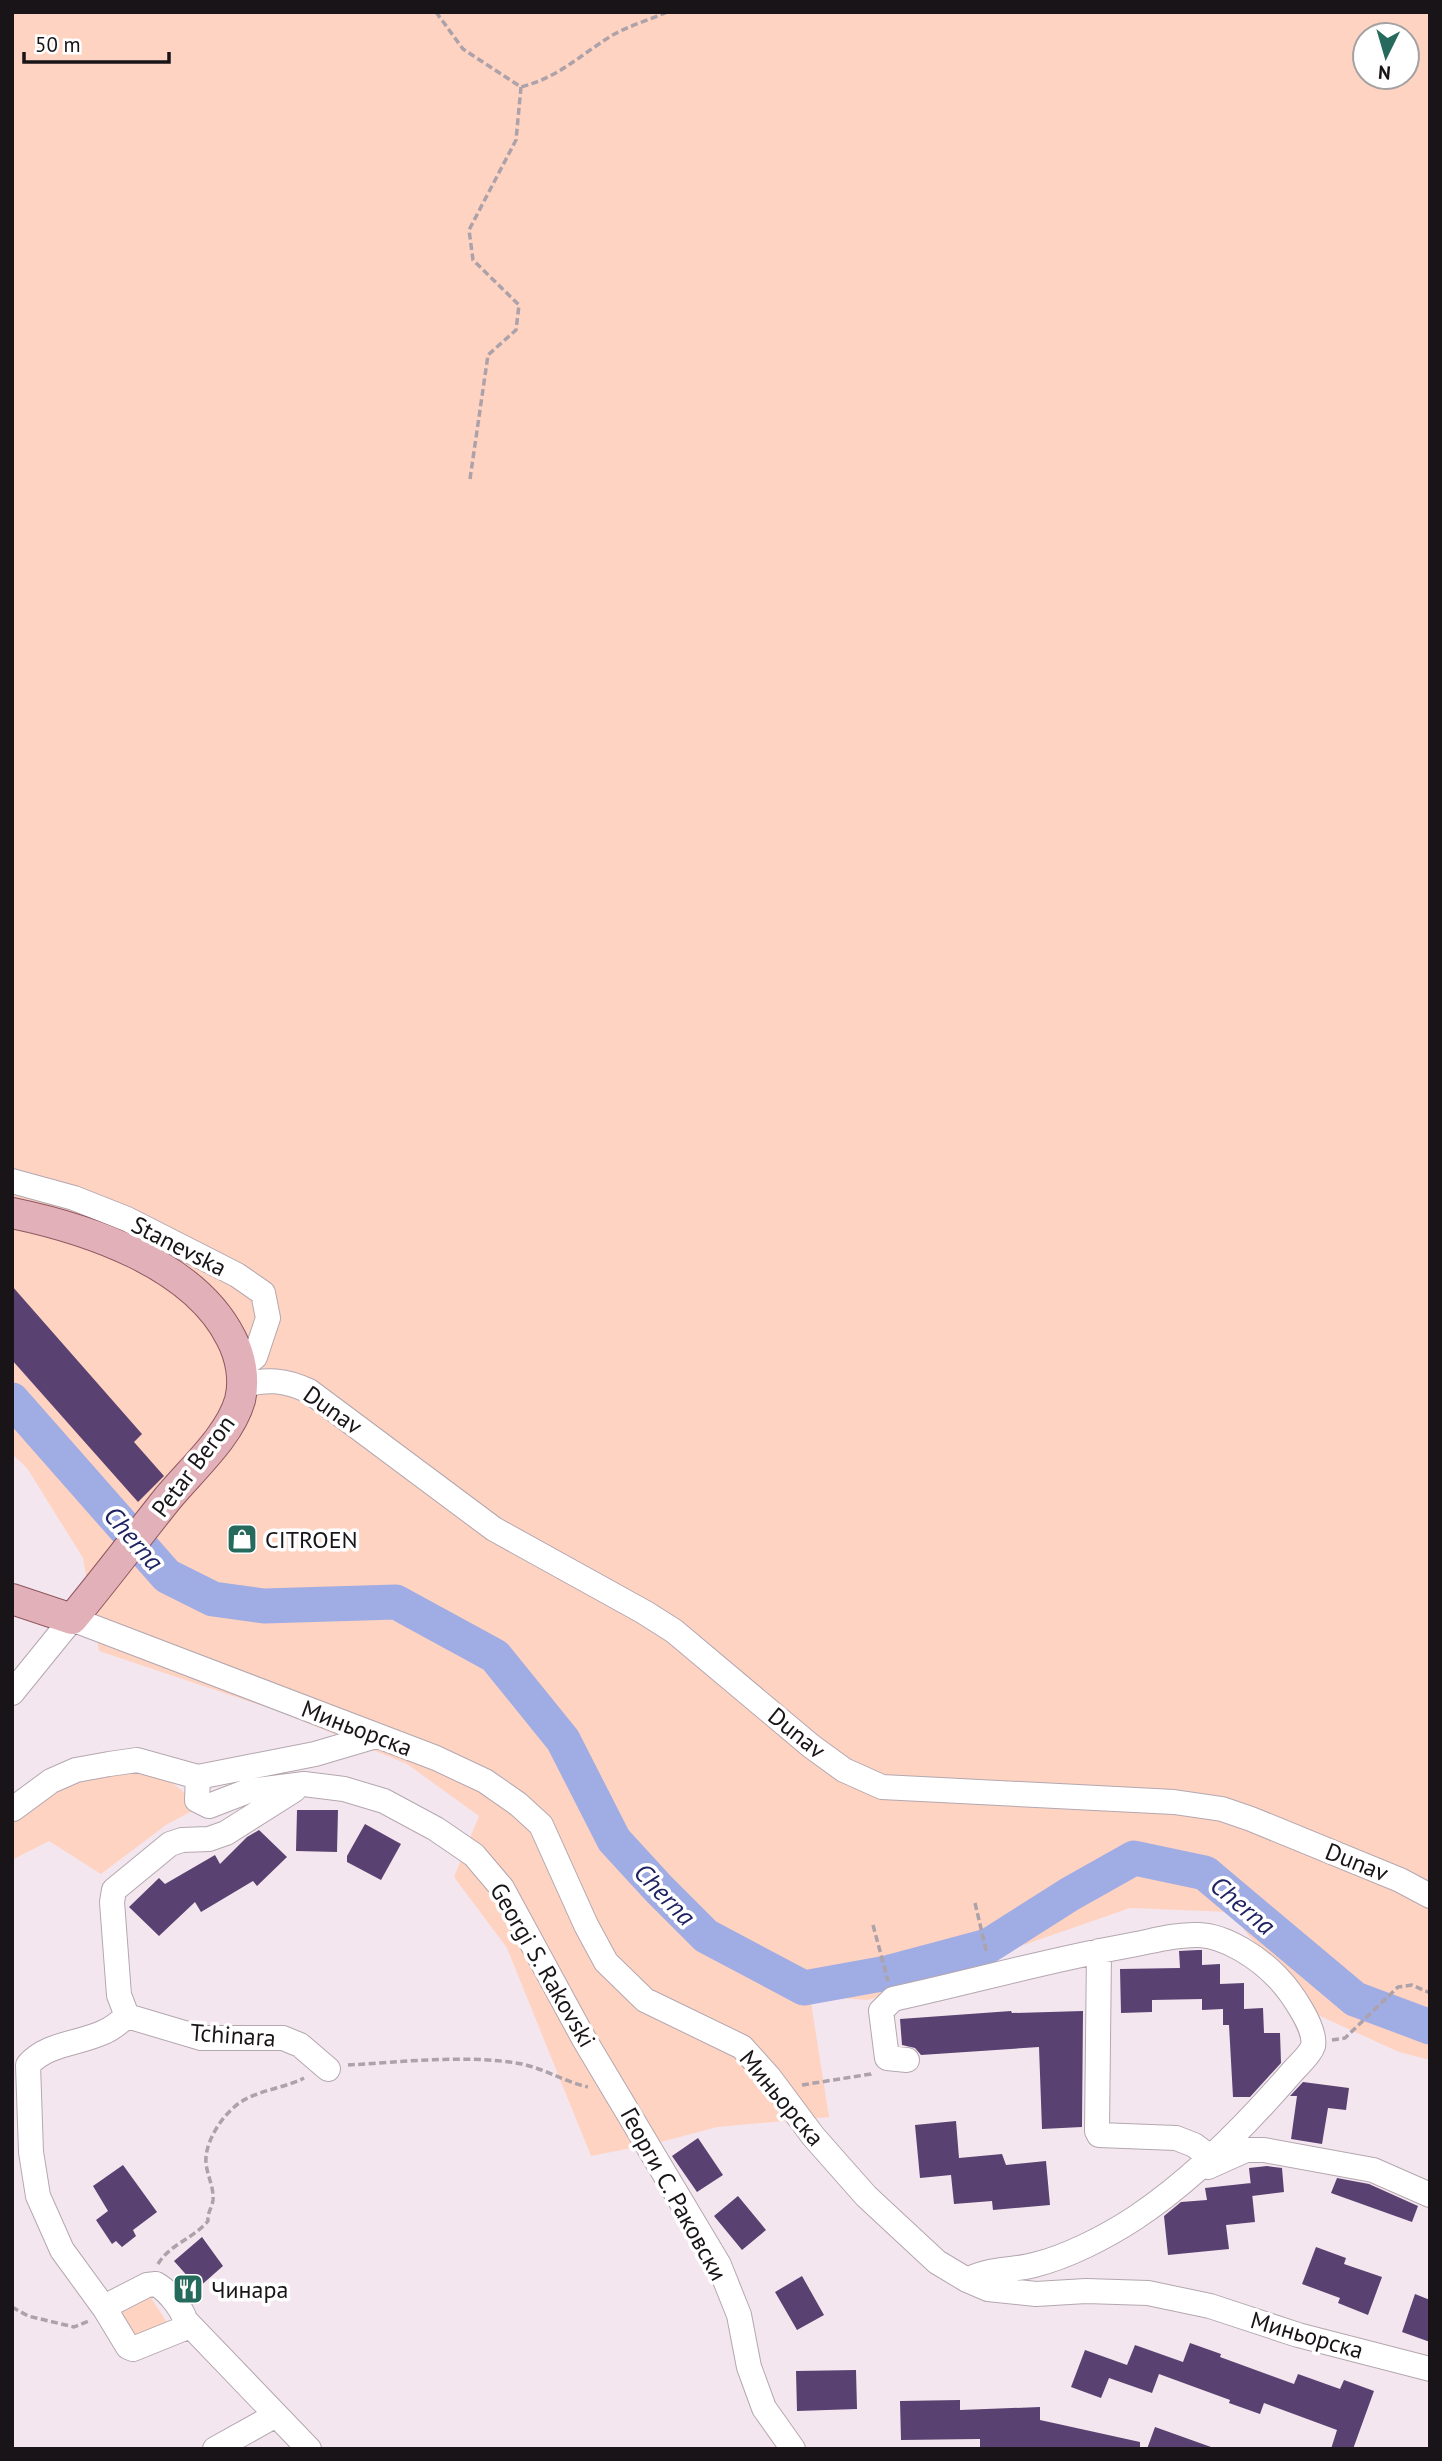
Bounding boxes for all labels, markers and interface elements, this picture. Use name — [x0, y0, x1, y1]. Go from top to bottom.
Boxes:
scale bar — [24, 21, 170, 65]
north arrow — [1351, 21, 1421, 91]
text: 50 m — [35, 31, 81, 58]
text: N — [1377, 60, 1392, 85]
street label: Stanevska — [126, 1209, 232, 1283]
street label: Dunav — [297, 1379, 369, 1442]
street label: Petar Beron — [145, 1409, 241, 1523]
water label: Cherna — [97, 1499, 171, 1577]
shop icon: CITROEN — [225, 1522, 259, 1556]
place label: CITROEN — [265, 1524, 358, 1555]
street label: Миньорска — [297, 1693, 417, 1763]
street label: Dunav — [762, 1700, 832, 1766]
street label: Dunav — [1321, 1835, 1393, 1889]
water label: Cherna — [627, 1856, 703, 1933]
water label: Cherna — [1204, 1868, 1282, 1942]
street label: Georgi S. Rakovski — [483, 1877, 603, 2053]
street label: Tchinara — [189, 2017, 277, 2053]
street label: Миньорска — [733, 2044, 831, 2152]
street label: Георги С. Раковски — [614, 2102, 734, 2286]
restaurant icon: Чинара — [171, 2272, 205, 2306]
place label: Чинара — [211, 2274, 288, 2305]
street label: Миньорска — [1247, 2304, 1367, 2366]

